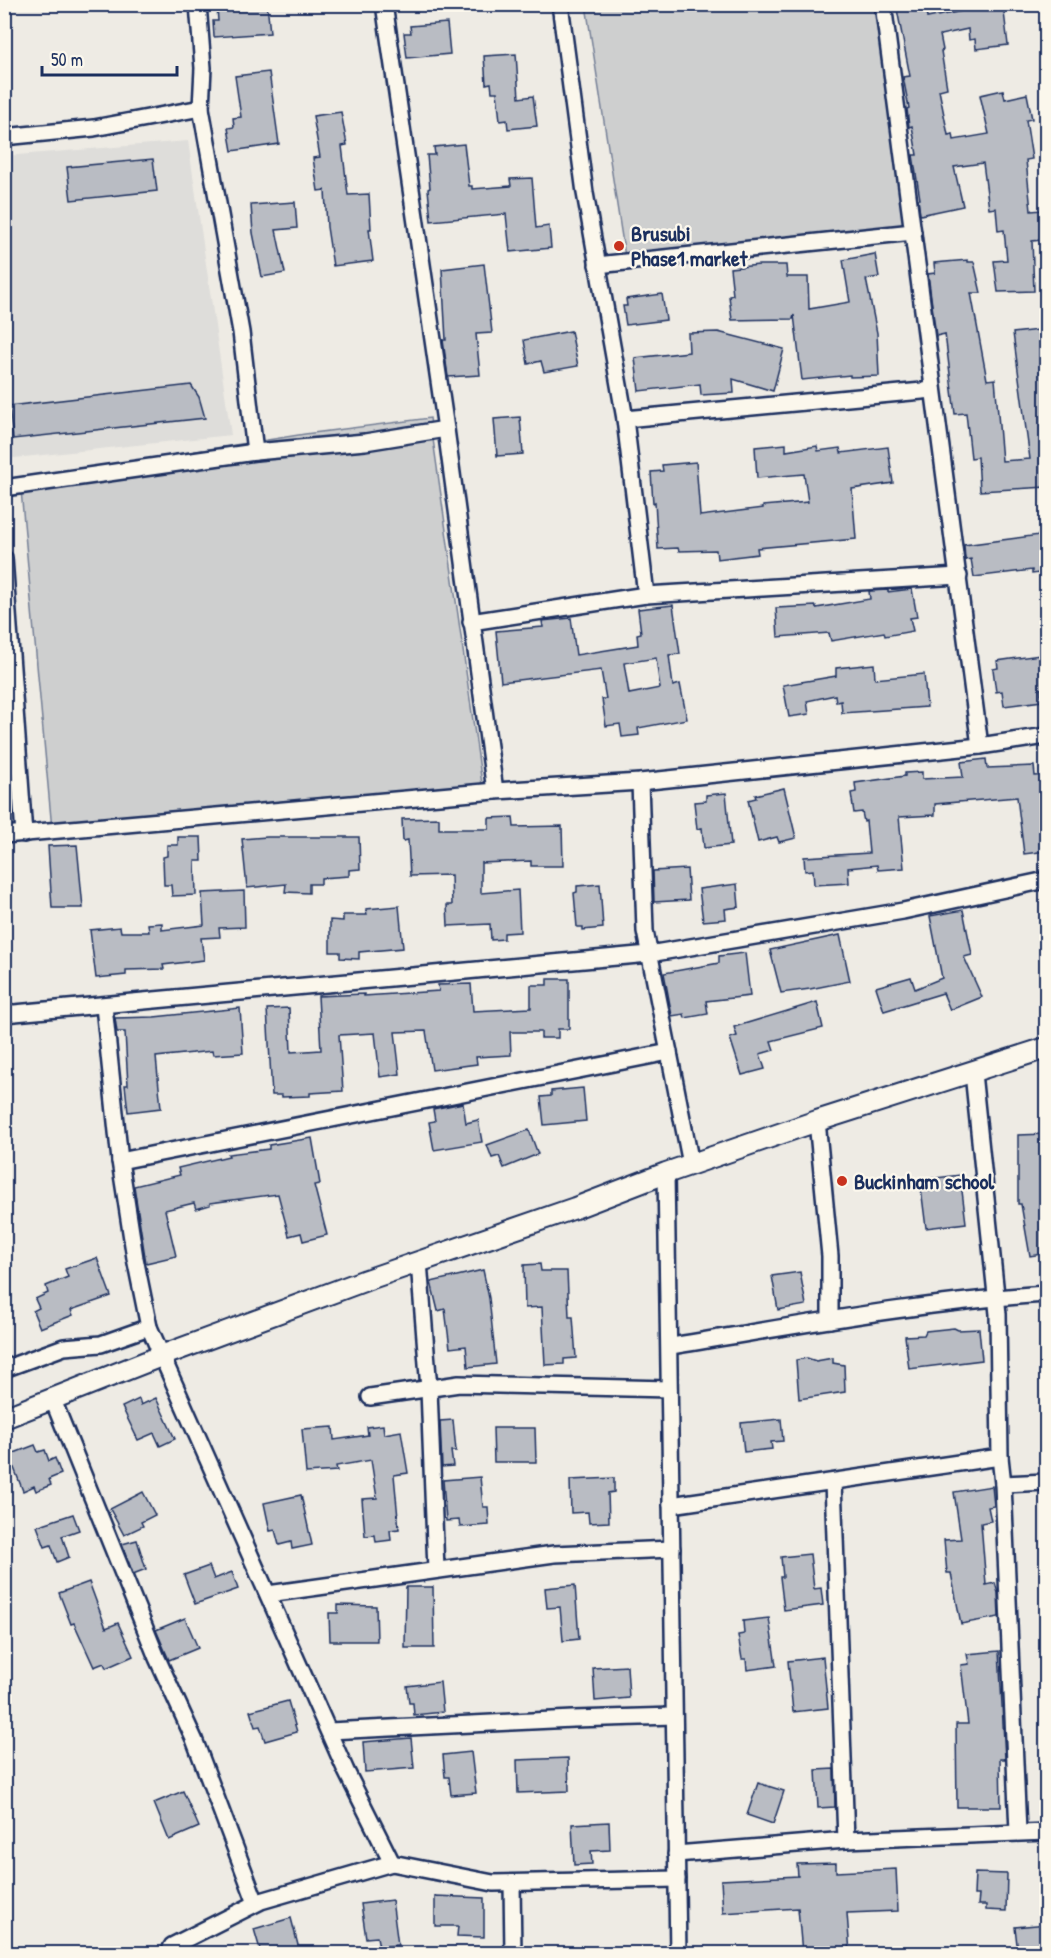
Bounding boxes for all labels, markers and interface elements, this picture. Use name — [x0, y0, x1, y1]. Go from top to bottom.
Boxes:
scale bar — [42, 39, 177, 77]
text: 50 m — [51, 47, 83, 72]
place label: Brusubi Phase1 market — [631, 218, 749, 273]
marker: Brusubi Phase1 market — [612, 239, 626, 253]
place label: Buckinham school — [854, 1166, 995, 1196]
marker: Buckinham school — [835, 1174, 849, 1188]

